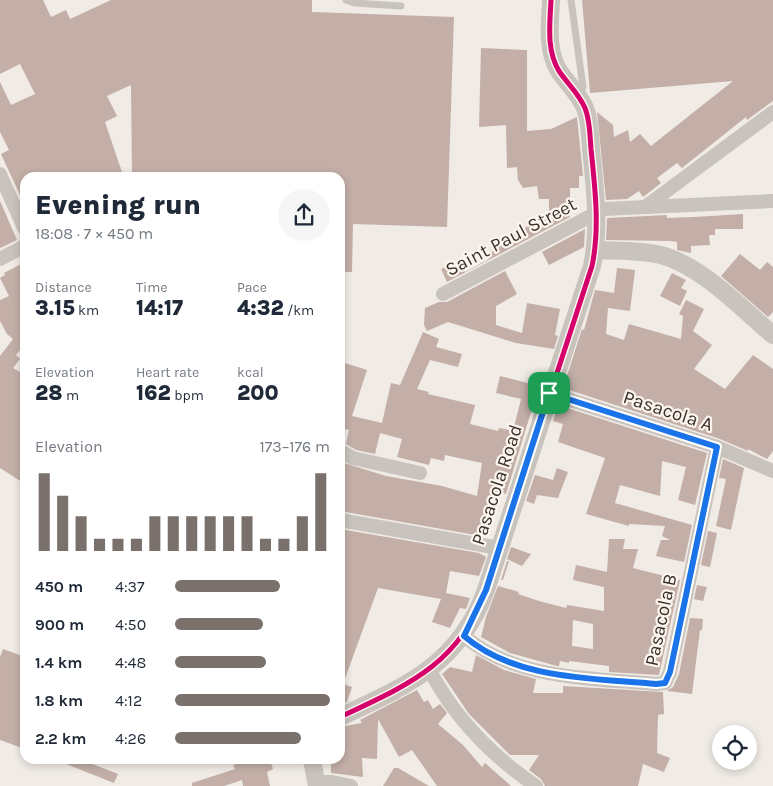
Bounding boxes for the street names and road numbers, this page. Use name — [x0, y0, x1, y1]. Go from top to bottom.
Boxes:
street label: Saint Paul Street — [442, 193, 580, 281]
street label: Pasacola A — [620, 386, 716, 436]
street label: Pasacola Road — [467, 422, 527, 548]
street label: Pasacola B — [640, 572, 682, 668]

